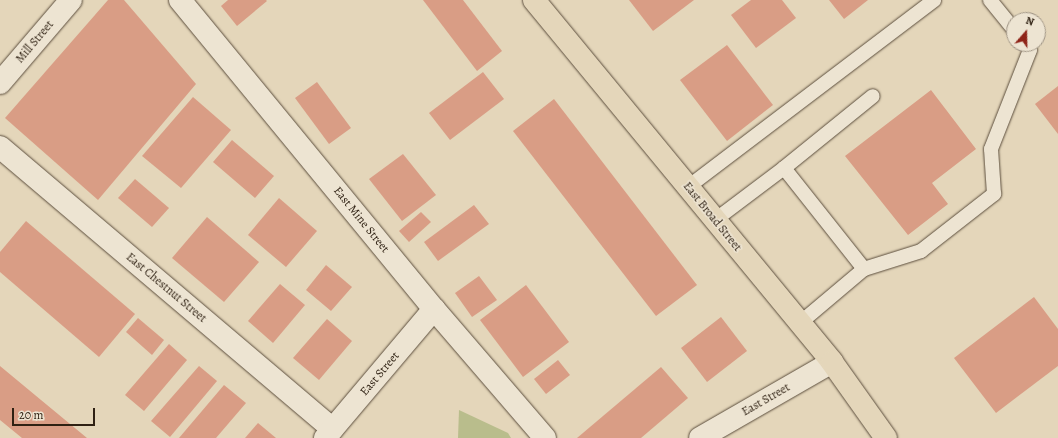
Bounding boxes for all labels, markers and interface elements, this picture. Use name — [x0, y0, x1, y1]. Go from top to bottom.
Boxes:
north arrow — [1006, 12, 1046, 52]
text: N — [1024, 13, 1036, 30]
street label: Mill Street — [13, 18, 57, 66]
street label: East Broad Street — [680, 179, 744, 255]
street label: East Mine Street — [330, 184, 392, 256]
street label: East Chestnut Street — [123, 250, 209, 326]
street label: East Street — [357, 349, 403, 399]
street label: East Street — [739, 380, 793, 420]
scale bar — [14, 400, 97, 426]
text: 20 m — [19, 407, 43, 423]

